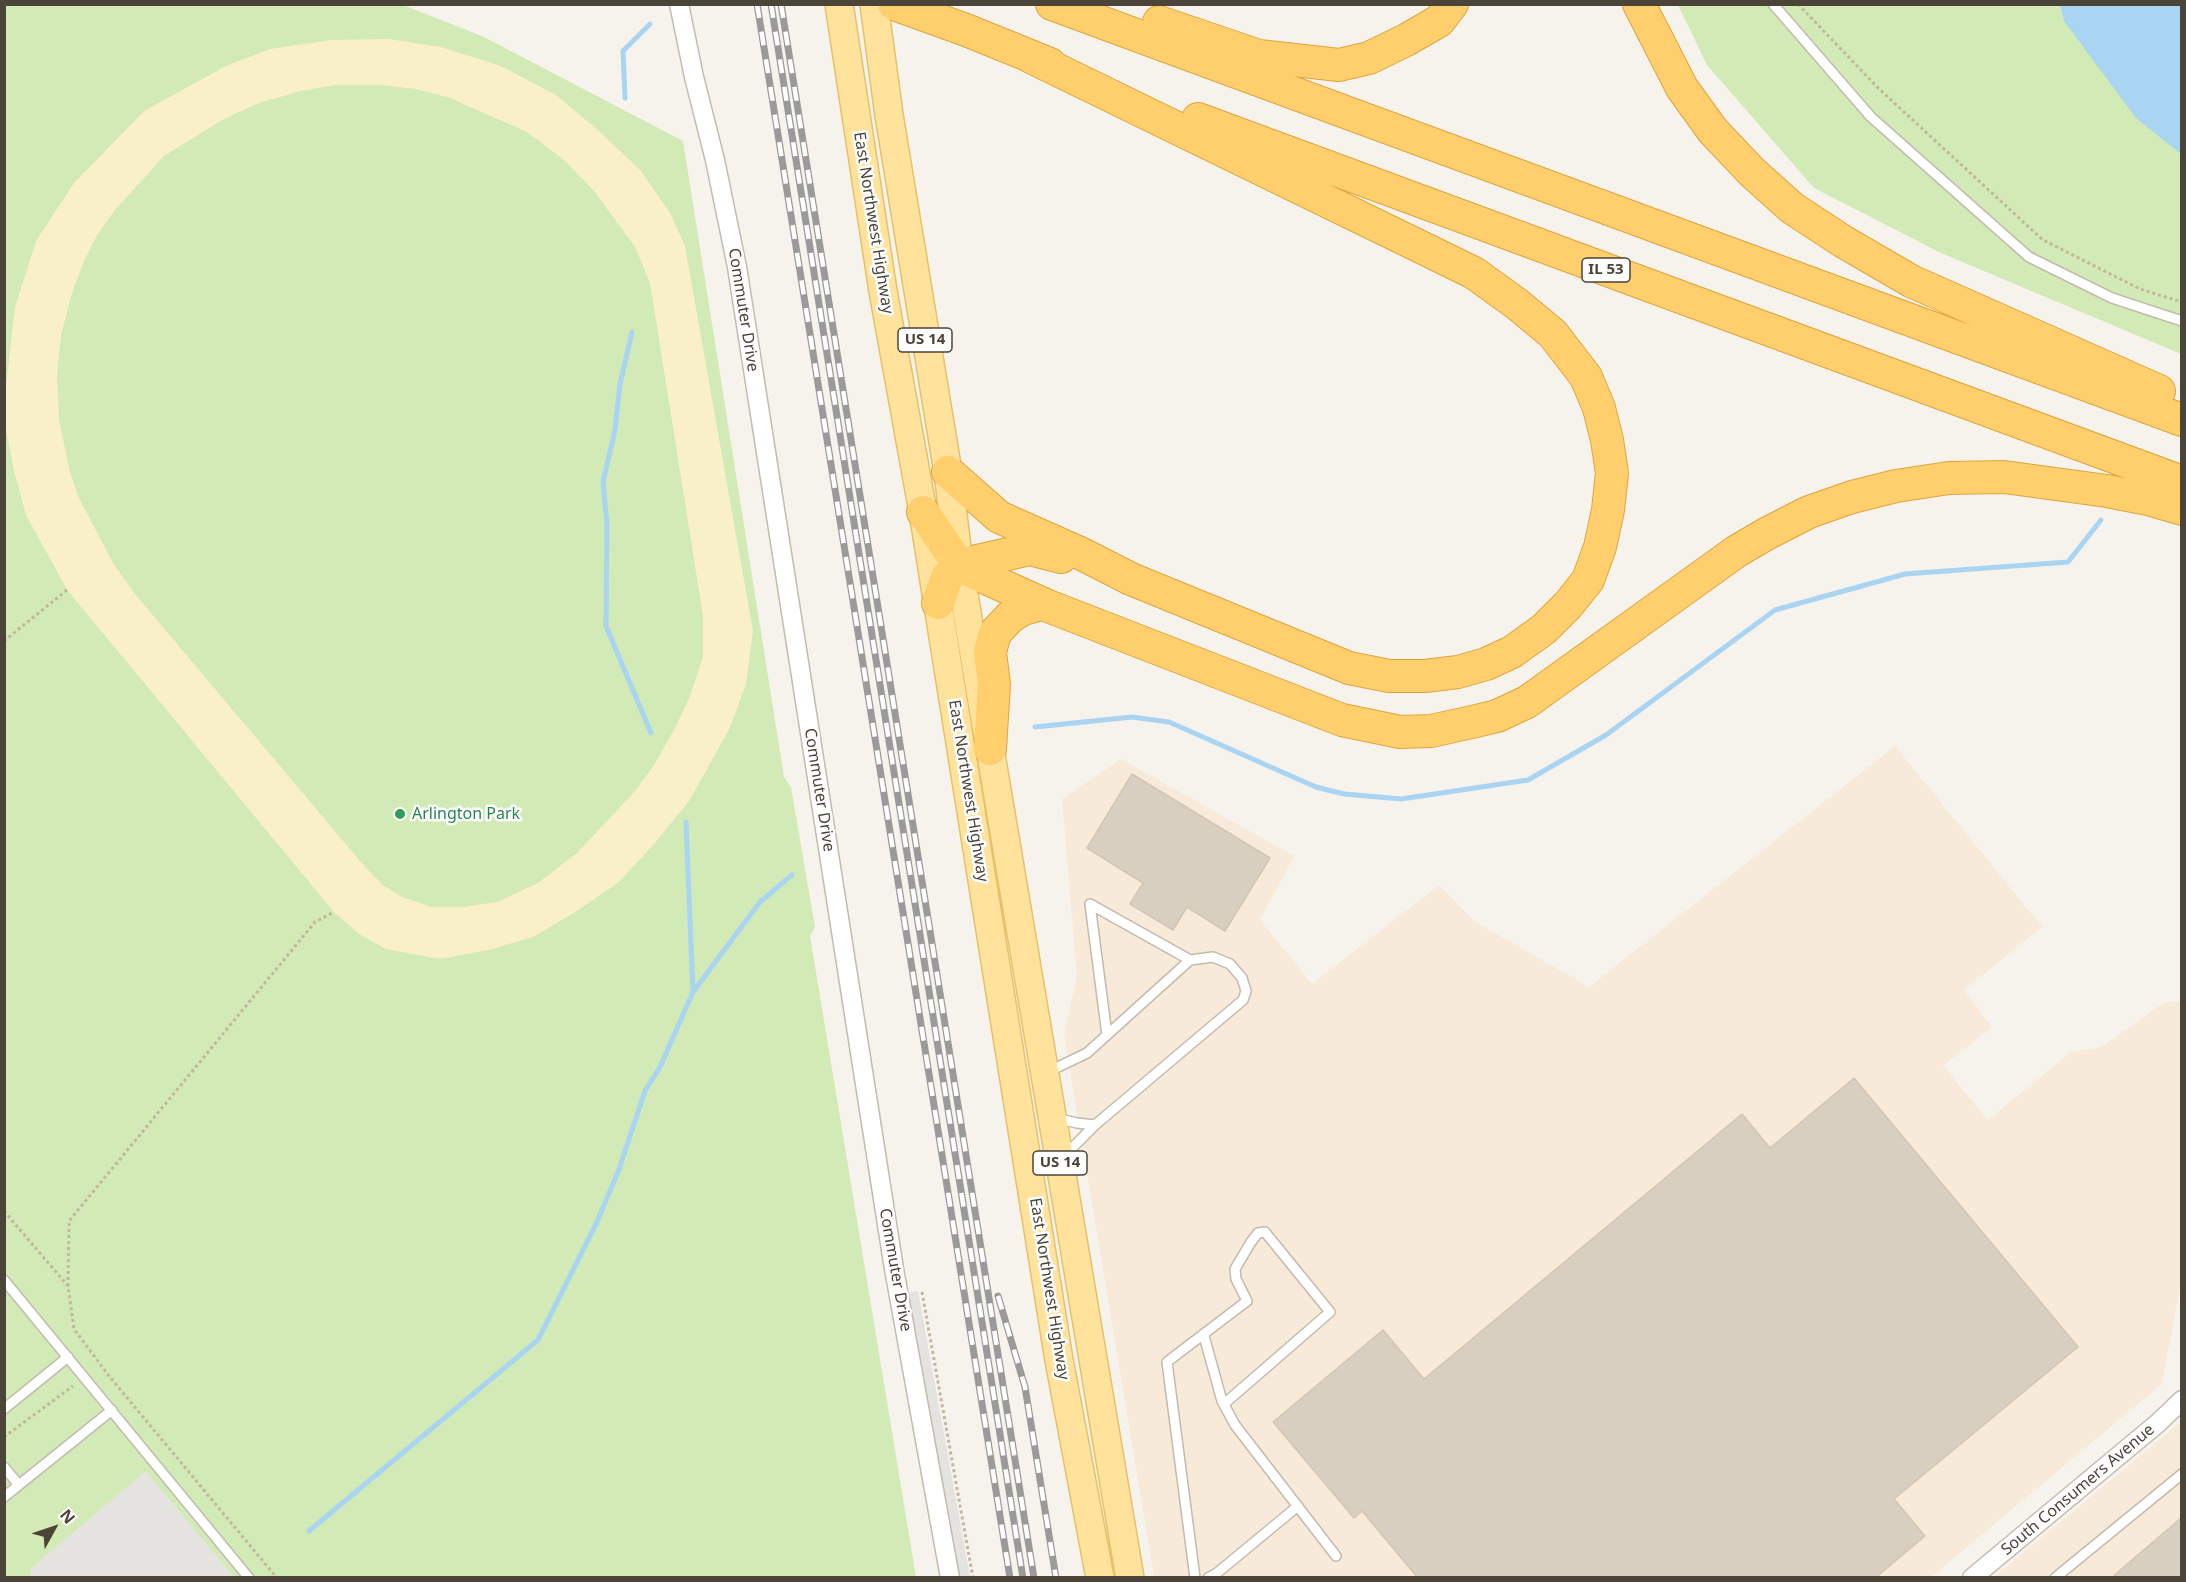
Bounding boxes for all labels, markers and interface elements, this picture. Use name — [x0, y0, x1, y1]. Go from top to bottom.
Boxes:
street label: East Northwest Highway — [849, 131, 897, 315]
street label: Commuter Drive — [724, 247, 762, 373]
road number: IL 53 — [1582, 258, 1630, 282]
road number: US 14 — [898, 328, 952, 352]
street label: East Northwest Highway — [944, 699, 992, 883]
street label: Commuter Drive — [800, 727, 838, 853]
place label: Arlington Park — [412, 804, 520, 824]
marker: Arlington Park — [393, 807, 407, 821]
road number: US 14 — [1033, 1151, 1087, 1175]
street label: East Northwest Highway — [1025, 1197, 1073, 1381]
street label: Commuter Drive — [875, 1207, 915, 1333]
street label: South Consumers Avenue — [1998, 1420, 2158, 1560]
north arrow — [24, 1498, 84, 1558]
text: N — [55, 1504, 80, 1528]

